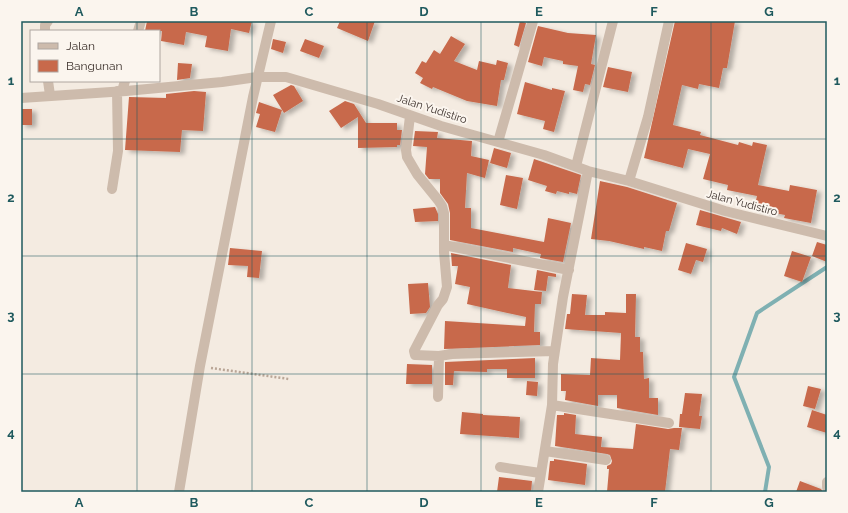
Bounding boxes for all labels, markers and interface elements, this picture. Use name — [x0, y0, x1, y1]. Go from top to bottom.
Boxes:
text: A — [75, 4, 84, 19]
text: B — [190, 4, 199, 19]
text: C — [305, 4, 314, 19]
text: D — [419, 4, 429, 19]
text: E — [535, 4, 543, 19]
text: F — [650, 4, 658, 19]
text: G — [764, 4, 774, 19]
legend — [30, 30, 160, 82]
text: Jalan — [66, 39, 95, 53]
text: Bangunan — [66, 59, 123, 73]
text: 1 — [8, 73, 15, 88]
text: 1 — [834, 73, 841, 88]
street label: Jalan Yudistiro — [395, 92, 469, 127]
street label: Jalan Yudistiro — [705, 187, 779, 219]
text: 2 — [7, 190, 15, 205]
text: 2 — [833, 190, 841, 205]
text: 3 — [7, 308, 15, 323]
text: 3 — [833, 308, 841, 323]
text: 4 — [7, 425, 15, 440]
text: 4 — [833, 425, 841, 440]
text: A — [75, 495, 84, 510]
text: B — [190, 495, 199, 510]
text: C — [305, 495, 314, 510]
text: D — [419, 495, 429, 510]
text: E — [535, 495, 543, 510]
text: F — [650, 495, 658, 510]
text: G — [764, 495, 774, 510]

